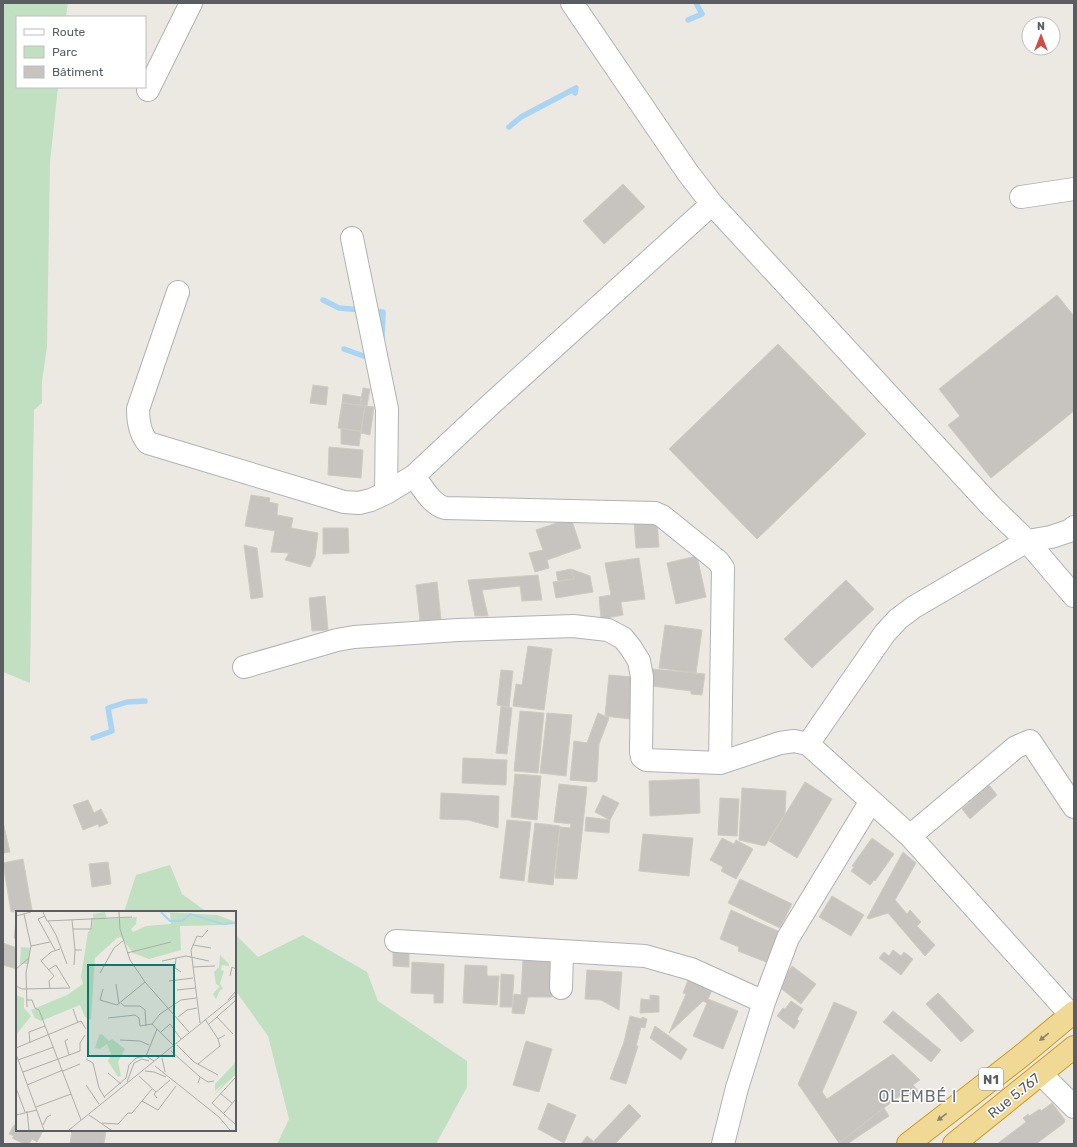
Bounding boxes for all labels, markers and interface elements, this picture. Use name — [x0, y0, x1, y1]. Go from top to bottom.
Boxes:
legend — [16, 16, 146, 88]
north arrow — [1021, 16, 1061, 56]
text: N — [1037, 20, 1045, 33]
text: Route — [52, 25, 86, 39]
text: Parc — [52, 45, 78, 59]
text: Bâtiment — [52, 65, 104, 79]
inset map — [16, 911, 236, 1131]
one-way arrow — [1038, 1033, 1049, 1041]
road number: N1 — [979, 1068, 1003, 1090]
street label: Rue 5.767 — [985, 1070, 1043, 1122]
district label: OLEMBÉ I — [879, 1087, 957, 1106]
one-way arrow — [936, 1113, 947, 1122]

